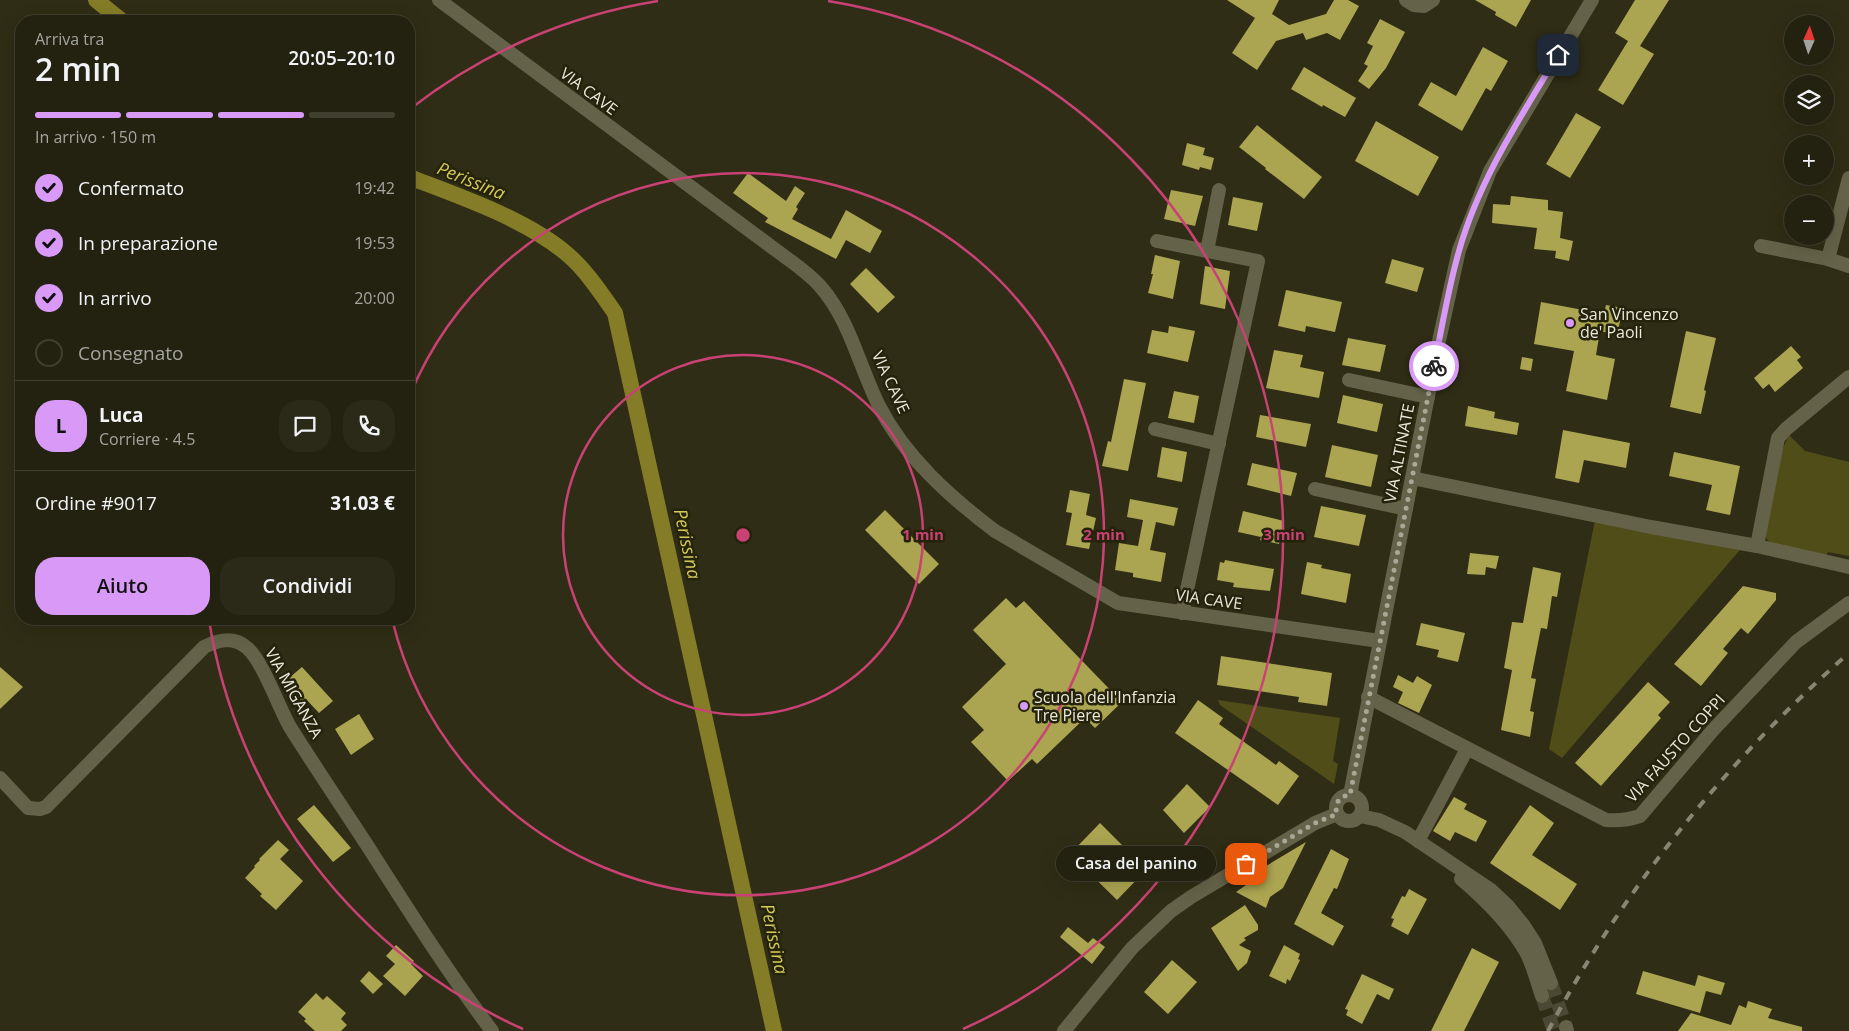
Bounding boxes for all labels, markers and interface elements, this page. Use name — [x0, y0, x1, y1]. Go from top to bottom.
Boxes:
north arrow — [1784, 15, 1834, 65]
map controls — [1784, 15, 1834, 245]
text: Arriva tra — [35, 28, 104, 50]
pin — [1537, 34, 1579, 76]
icon: home — [1544, 41, 1572, 69]
text: 20:05–20:10 — [288, 45, 395, 71]
text: 2 min — [35, 47, 121, 90]
street label: VIA CAVE — [556, 62, 622, 120]
button: layers — [1784, 75, 1834, 125]
text: In arrivo · 150 m — [35, 126, 156, 148]
button: + — [1784, 135, 1834, 185]
water label: Perissina — [434, 156, 509, 205]
icon: check — [35, 174, 63, 202]
text: Confermato — [78, 175, 184, 201]
text: 19:42 — [354, 177, 395, 199]
button: − — [1784, 195, 1834, 245]
icon: check — [35, 229, 63, 257]
text: In preparazione — [78, 230, 218, 256]
text: 19:53 — [354, 232, 395, 254]
icon: check — [35, 284, 63, 312]
text: In arrivo — [78, 285, 152, 311]
text: 20:00 — [354, 287, 395, 309]
place label: San Vincenzo de' Paoli — [1580, 303, 1679, 343]
marker: San Vincenzo de' Paoli — [1564, 317, 1576, 329]
text: Consegnato — [78, 340, 184, 366]
courier — [1409, 341, 1459, 391]
street label: VIA CAVE — [867, 347, 915, 417]
icon: bike — [1420, 352, 1448, 380]
button: chat — [279, 400, 331, 452]
button: phone — [343, 400, 395, 452]
text: Luca — [99, 402, 143, 428]
street label: VIA ALTINATE — [1379, 402, 1419, 504]
text: L — [56, 413, 66, 439]
text: Corriere · 4.5 — [99, 428, 195, 450]
text: Ordine #9017 — [35, 490, 157, 516]
text: 31.03 € — [330, 490, 395, 516]
water label: Perissina — [669, 506, 707, 581]
text: 1 min — [902, 524, 944, 544]
text: 2 min — [1083, 524, 1125, 544]
text: 3 min — [1263, 524, 1305, 544]
centre of rings — [734, 526, 752, 544]
button: Aiuto — [35, 557, 210, 615]
button: Condividi — [220, 557, 395, 615]
street label: VIA CAVE — [1174, 583, 1244, 615]
street label: VIA MIGANZA — [260, 644, 328, 743]
place label: Scuola dell'Infanzia Tre Piere — [1034, 686, 1176, 726]
street label: VIA FAUSTO COPPI — [1620, 689, 1730, 807]
marker: Scuola dell'Infanzia Tre Piere — [1018, 700, 1030, 712]
pin — [1225, 843, 1267, 885]
callout: Casa del panino — [1056, 846, 1216, 882]
icon: bag — [1232, 850, 1260, 878]
text: Casa del panino — [1075, 852, 1197, 874]
water label: Perissina — [756, 901, 794, 976]

